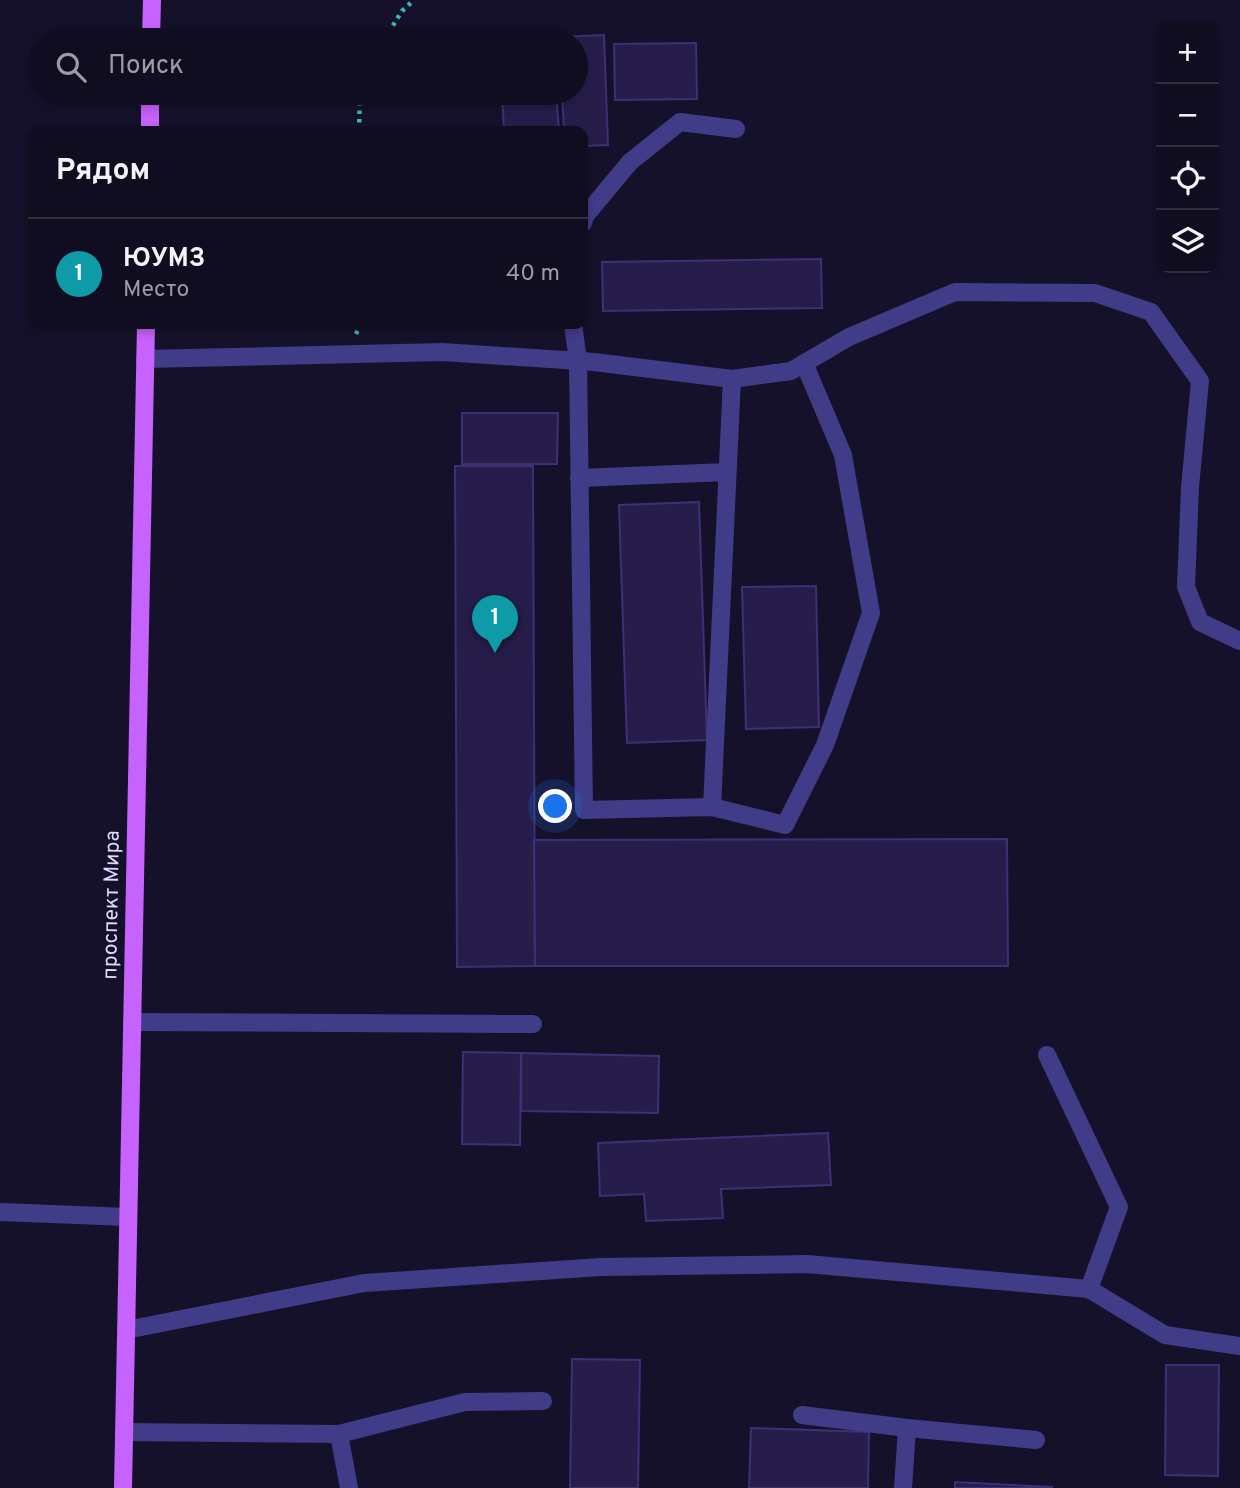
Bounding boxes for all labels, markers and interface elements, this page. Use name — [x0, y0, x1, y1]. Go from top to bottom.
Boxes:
map controls — [1156, 21, 1219, 273]
button: + — [1156, 21, 1219, 84]
search box — [28, 28, 588, 105]
icon: search — [52, 48, 90, 86]
text: Поиск — [108, 50, 184, 83]
button: − — [1156, 84, 1219, 147]
button: locate — [1156, 147, 1219, 210]
text: Рядом — [56, 153, 150, 190]
button: layers — [1156, 210, 1219, 273]
text: ЮУМЗ — [123, 243, 205, 276]
text: 1 — [74, 260, 84, 289]
text: 40 m — [506, 260, 560, 289]
text: Место — [123, 276, 189, 305]
pin: 1 — [472, 595, 518, 653]
your location — [538, 789, 572, 823]
street label: проспект Мира — [97, 830, 127, 980]

